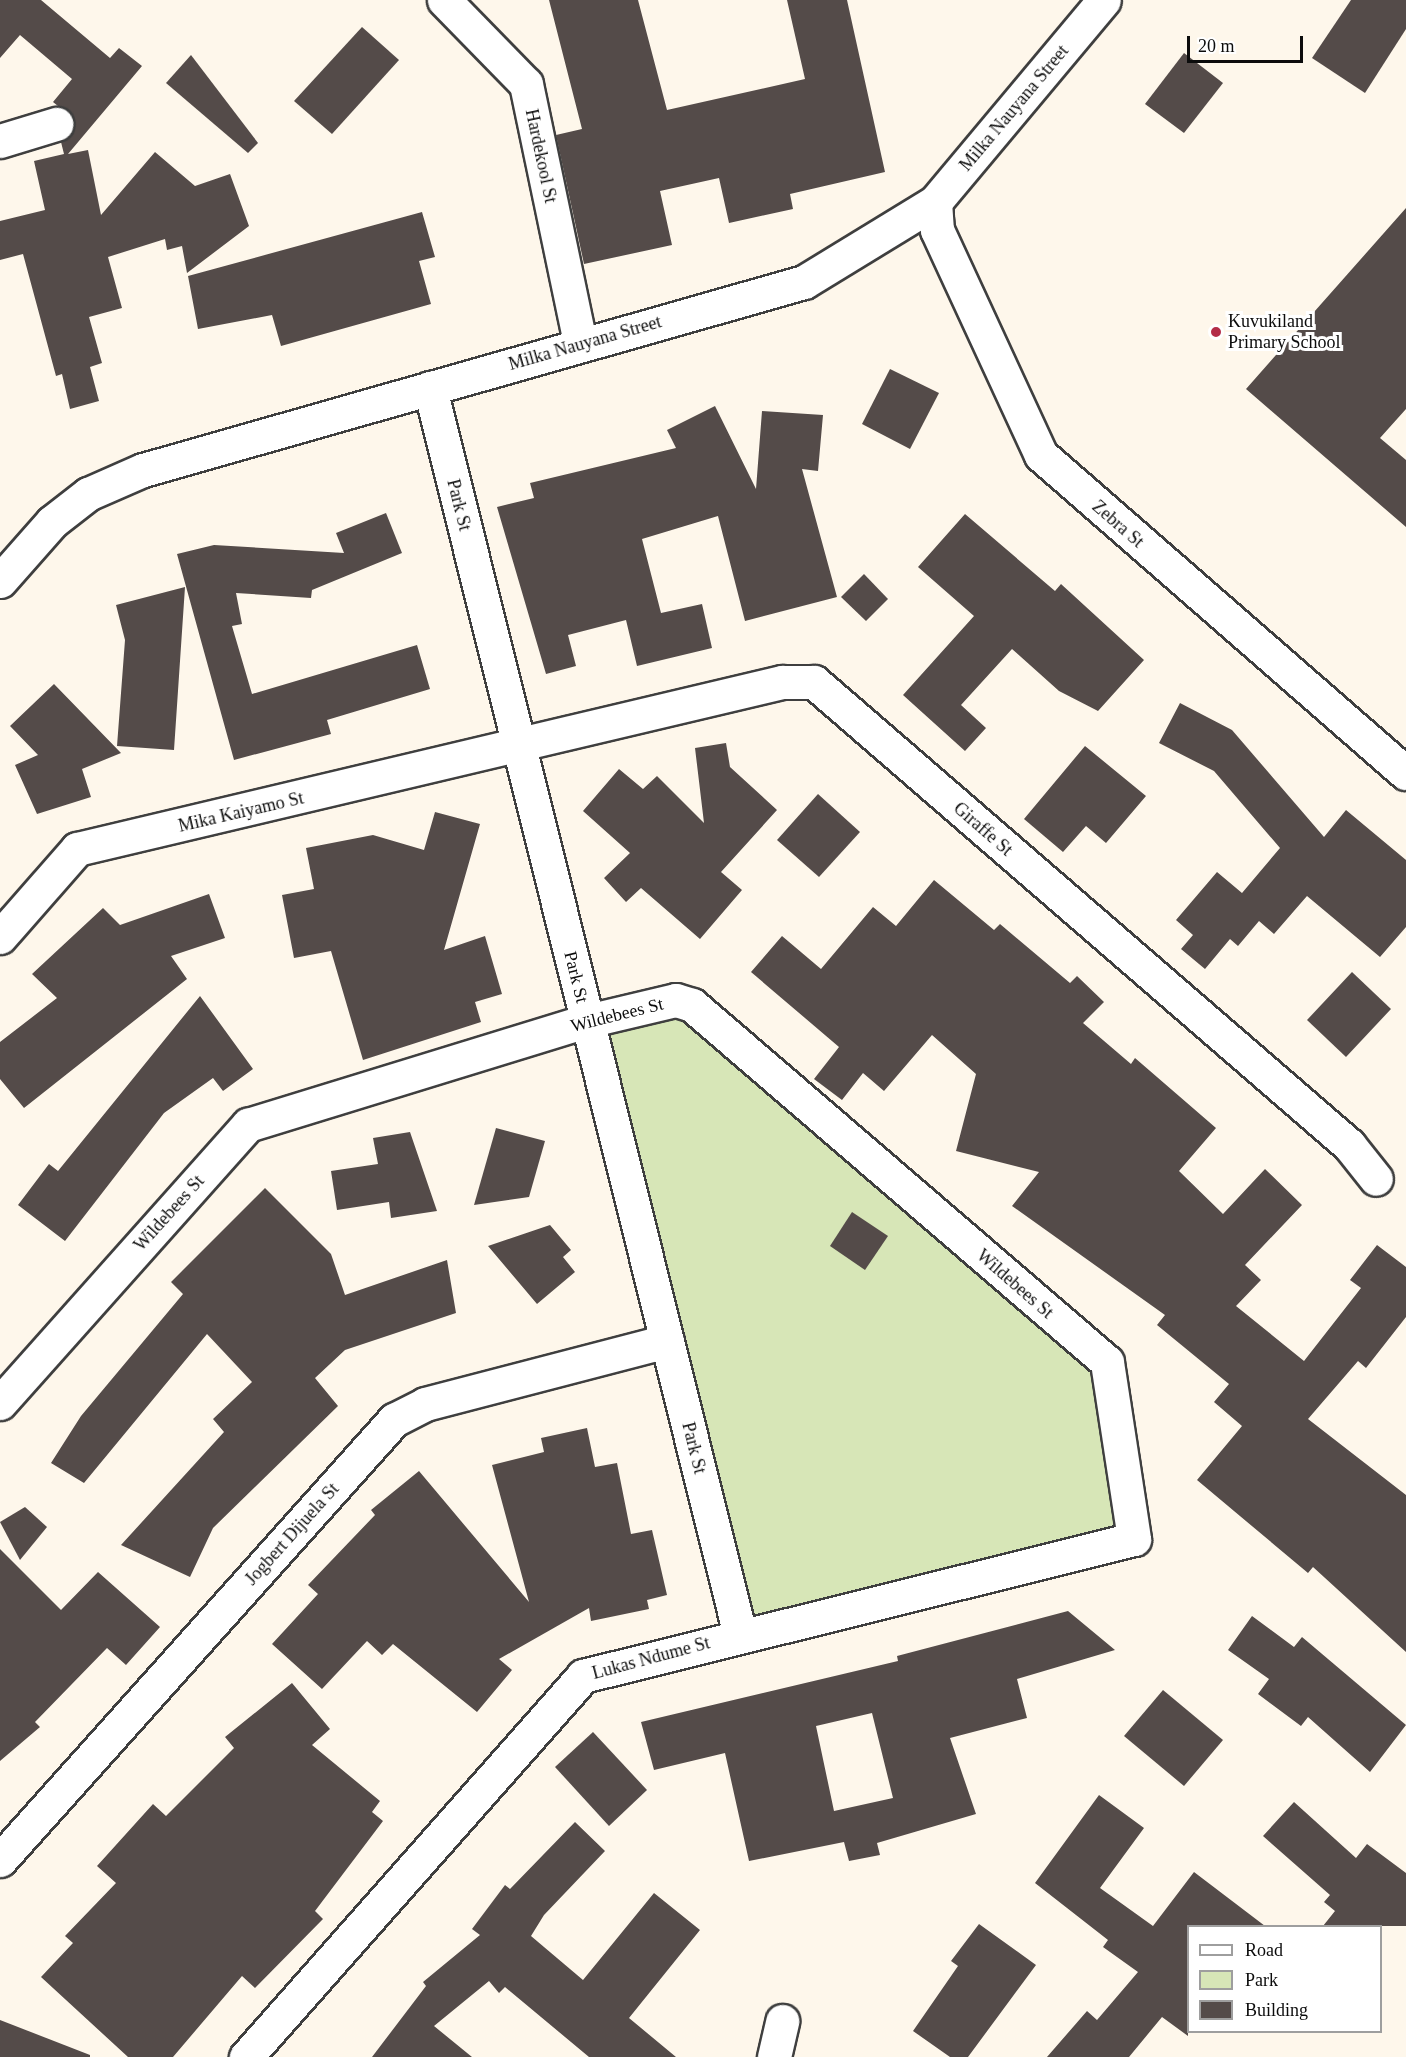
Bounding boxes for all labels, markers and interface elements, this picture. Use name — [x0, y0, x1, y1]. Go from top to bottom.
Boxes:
scale bar — [1190, 24, 1306, 62]
text: 20 m — [1198, 36, 1235, 56]
street label: Milka Nauyana Street — [955, 41, 1073, 175]
street label: Hardekool St — [521, 107, 561, 205]
street label: Milka Nauyana Street — [506, 311, 664, 375]
place label: Kuvukiland Primary School — [1228, 311, 1340, 354]
marker: Kuvukiland Primary School — [1209, 325, 1223, 339]
street label: Park St — [442, 477, 476, 533]
street label: Zebra St — [1088, 496, 1148, 552]
street label: Mika Kaiyamo St — [176, 787, 306, 837]
street label: Giraffe St — [949, 798, 1017, 860]
street label: Park St — [559, 949, 593, 1005]
street label: Wildebees St — [568, 993, 666, 1037]
street label: Wildebees St — [129, 1171, 209, 1255]
street label: Wildebees St — [972, 1245, 1058, 1323]
street label: Park St — [677, 1420, 711, 1476]
street label: Jogbert Dijuela St — [240, 1478, 344, 1590]
street label: Lukas Ndume St — [590, 1632, 712, 1684]
legend — [1187, 1925, 1382, 2033]
text: Road — [1245, 1940, 1283, 1960]
text: Park — [1245, 1970, 1278, 1990]
text: Building — [1245, 2000, 1308, 2020]

